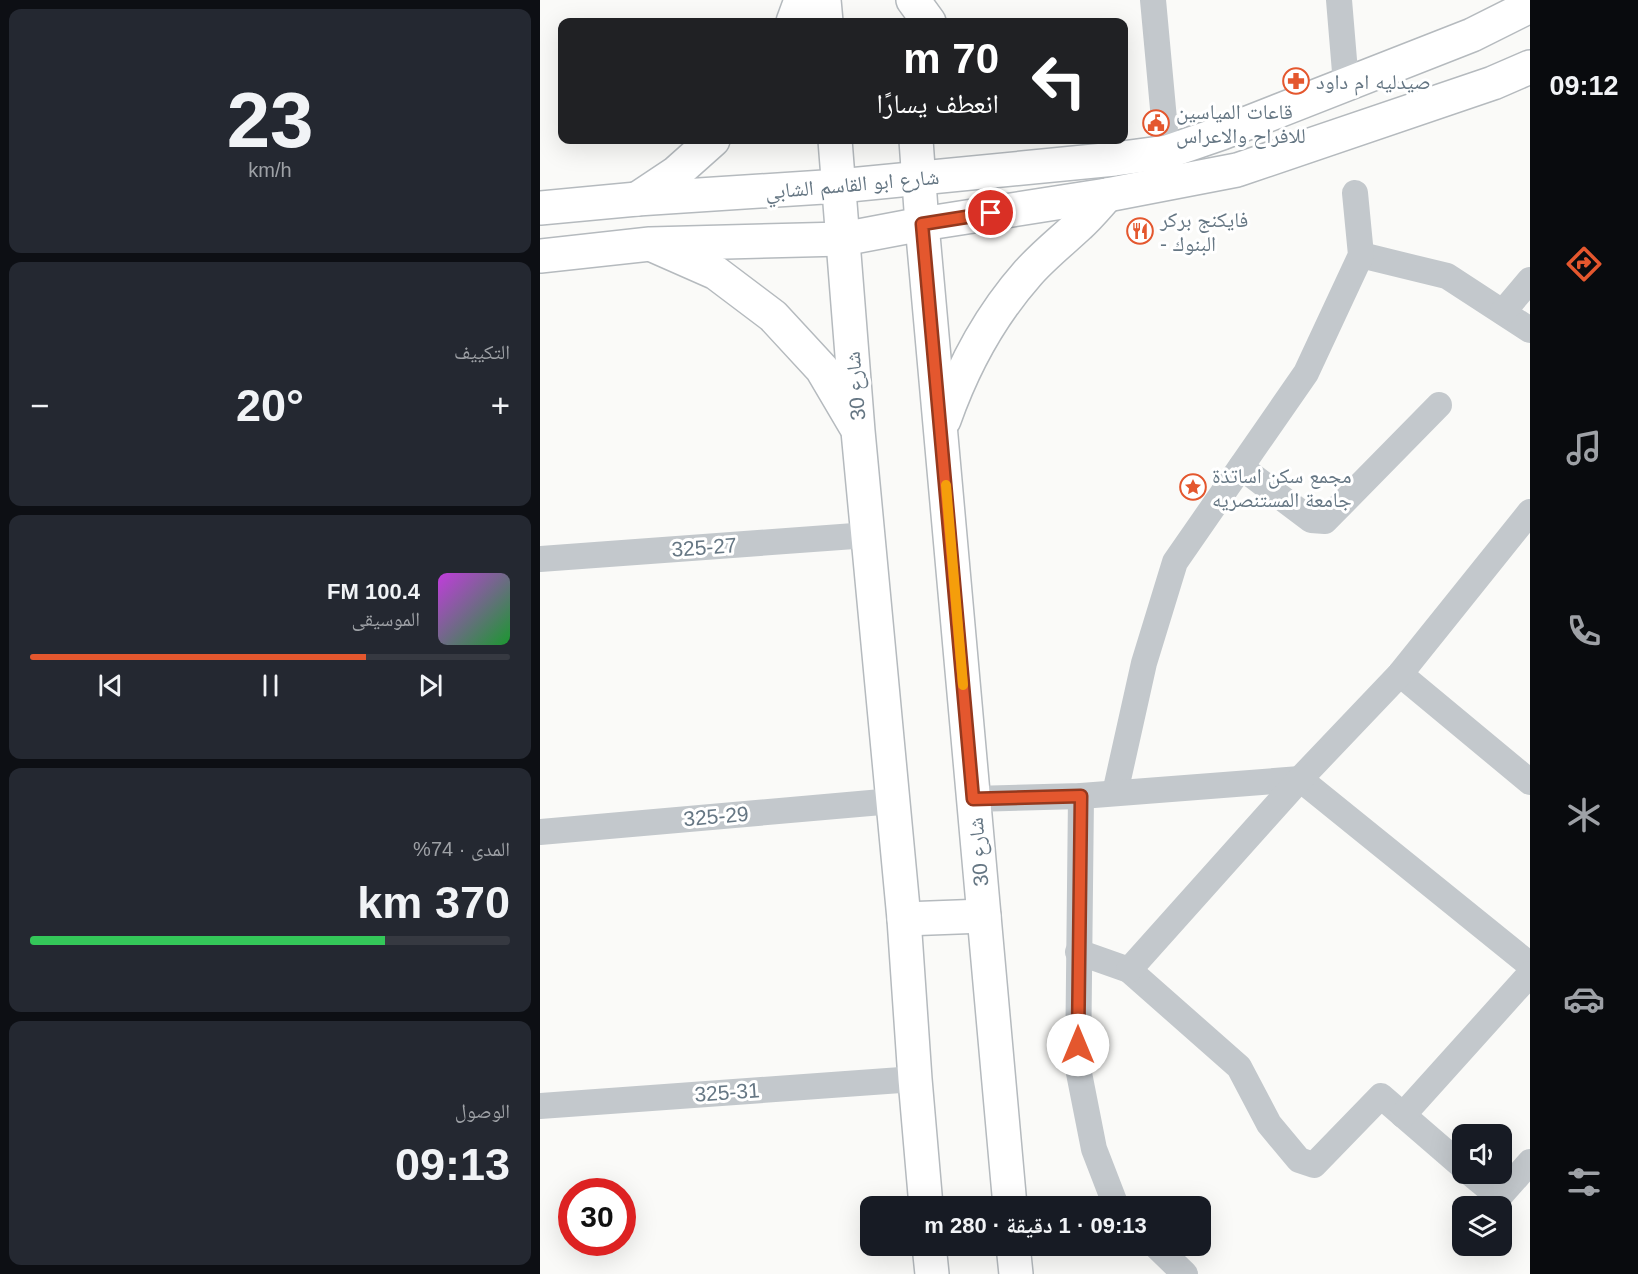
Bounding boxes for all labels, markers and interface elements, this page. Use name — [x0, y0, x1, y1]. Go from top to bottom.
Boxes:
text: 70 m — [903, 35, 999, 82]
icon: left — [1020, 42, 1098, 120]
pharmacy icon: صيدليه ام داود — [1281, 66, 1311, 96]
place label: صيدليه ام داود — [1316, 70, 1431, 96]
text: 09:12 — [1549, 71, 1619, 101]
text: 23 — [227, 76, 313, 164]
text: انعطف يسارًا — [877, 89, 999, 119]
place label: قاعات المياسين للافراح والاعراس — [1176, 100, 1306, 149]
public building icon: قاعات المياسين للافراح والاعراس — [1141, 108, 1171, 138]
text: km/h — [248, 159, 292, 181]
street label: شارع ابو القاسم الشابي — [764, 165, 940, 208]
pin — [965, 187, 1016, 238]
icon: arrive — [974, 196, 1007, 229]
place label: فايكنج بركر - البنوك — [1159, 208, 1248, 255]
restaurant icon: فايكنج بركر - البنوك — [1125, 216, 1155, 246]
icon: directions — [1563, 243, 1605, 285]
text: التكييف — [454, 341, 510, 363]
street label: شارع 30 — [841, 350, 871, 421]
text: 20° — [236, 380, 304, 431]
text: − — [30, 387, 49, 424]
text: + — [491, 387, 510, 424]
icon: music — [1563, 427, 1605, 469]
place label: مجمع سكن اساتذة جامعة المستنصريه — [1212, 464, 1352, 511]
place icon: مجمع سكن اساتذة جامعة المستنصريه — [1178, 472, 1208, 502]
street label: 325-27 — [671, 533, 737, 561]
text: 100.4 FM — [327, 579, 420, 604]
text: الموسيقى — [352, 608, 420, 630]
icon: phone — [1563, 610, 1605, 652]
icon: previous — [94, 669, 127, 702]
icon: pause — [254, 669, 287, 702]
icon: next — [414, 669, 447, 702]
icon: climate — [1563, 794, 1605, 836]
street label: 325-29 — [682, 802, 750, 830]
street label: شارع 30 — [964, 816, 994, 887]
text: المدى · 74% — [413, 838, 510, 860]
text: 370 km — [357, 877, 510, 928]
icon: car — [1563, 978, 1605, 1020]
position arrow — [1046, 1013, 1110, 1077]
street label: 325-31 — [694, 1078, 760, 1106]
text: الوصول — [455, 1100, 510, 1122]
map controls — [1452, 1124, 1512, 1256]
button: sound — [1452, 1124, 1512, 1184]
text: 09:13 — [395, 1139, 510, 1190]
icon: filters — [1563, 1161, 1605, 1203]
speed limit sign: 30 — [558, 1178, 636, 1256]
button: layers — [1452, 1196, 1512, 1256]
text: 09:13 · 1 دقيقة · 280 m — [924, 1213, 1147, 1238]

